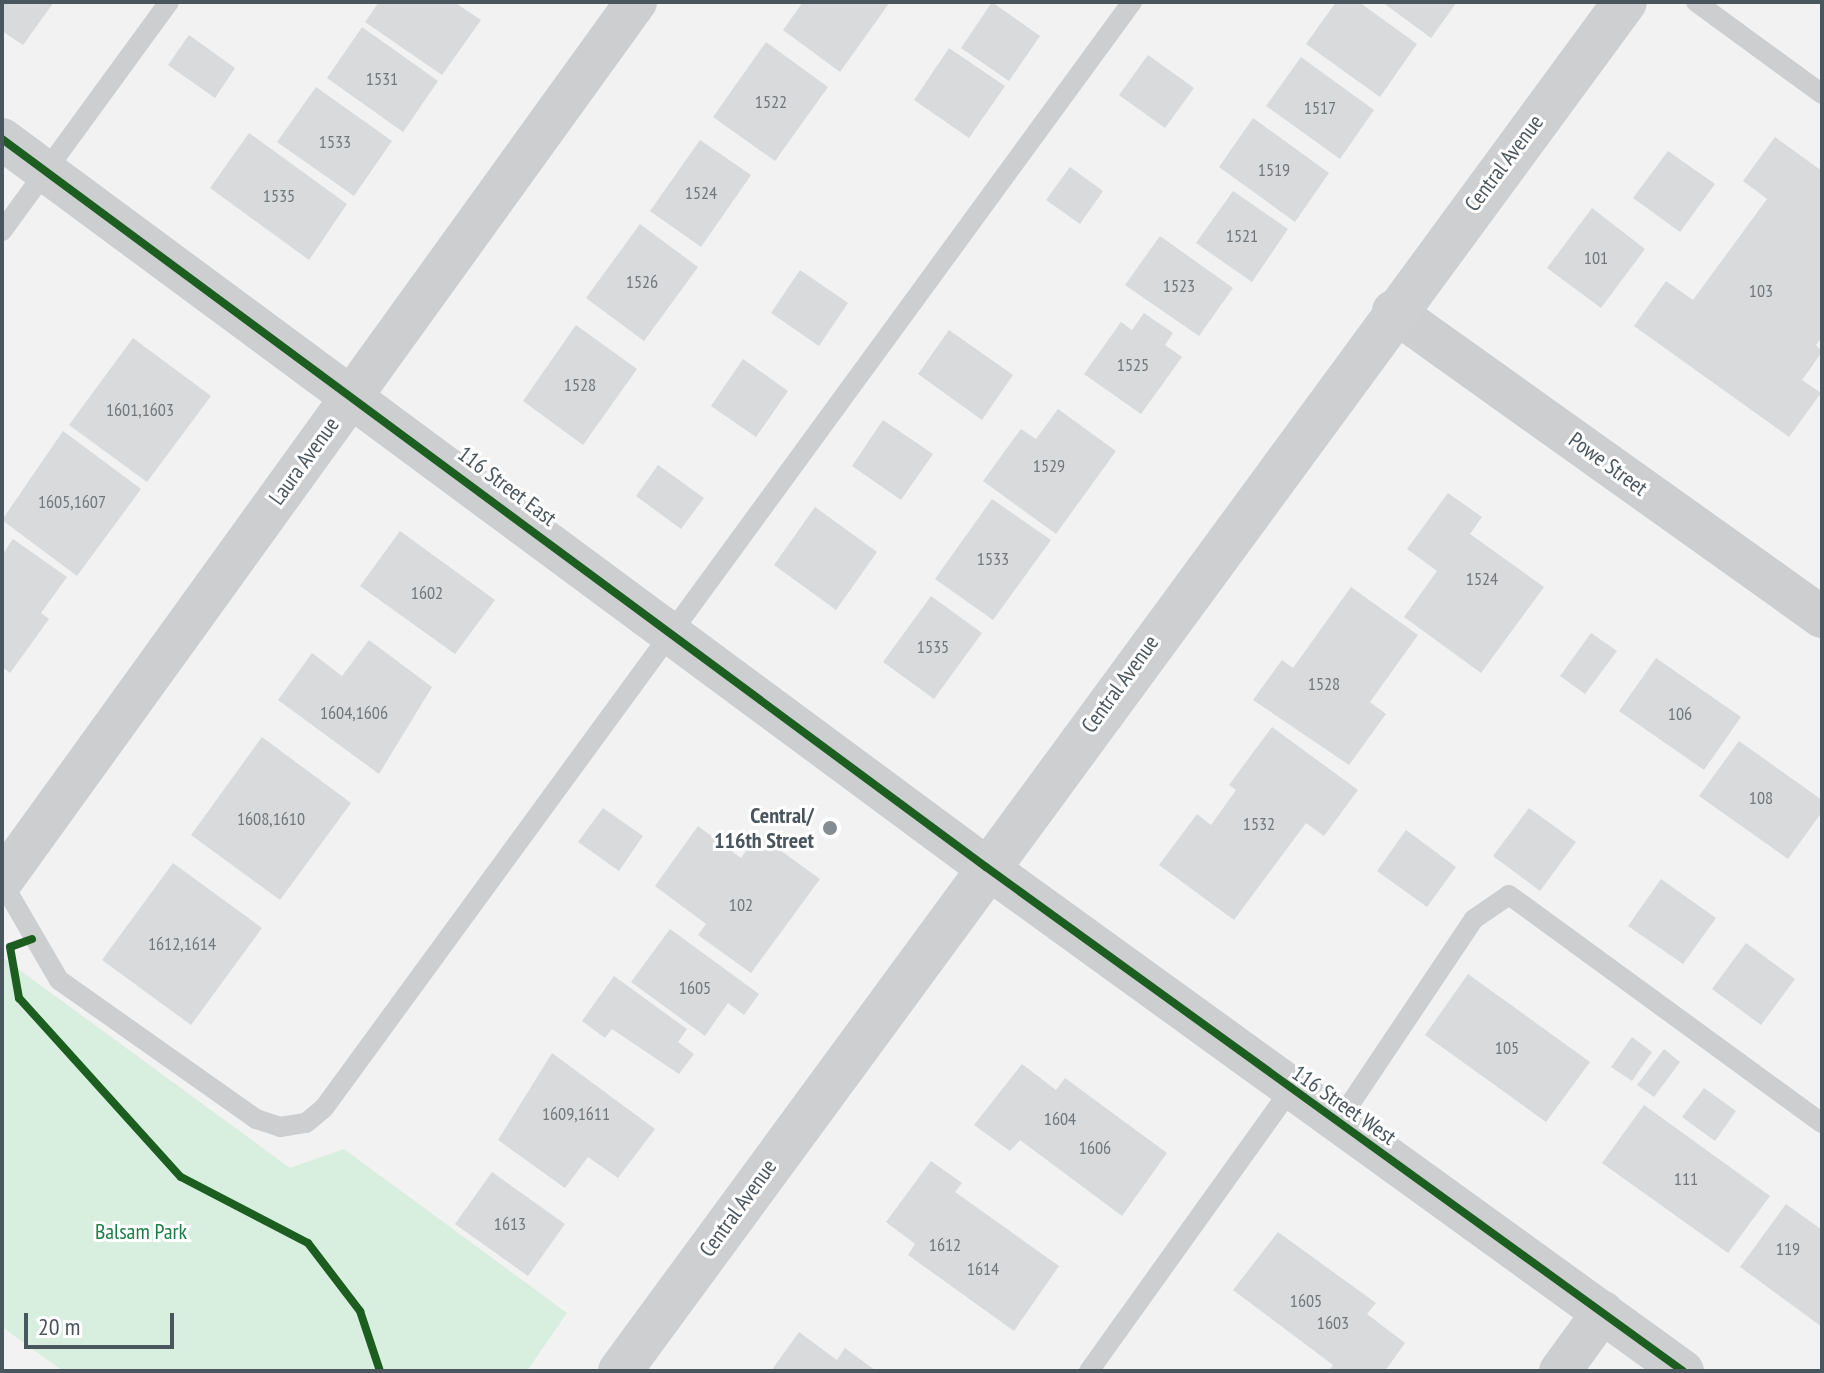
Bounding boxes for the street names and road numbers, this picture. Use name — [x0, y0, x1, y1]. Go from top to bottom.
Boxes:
street label: Central Avenue — [1459, 109, 1549, 217]
street label: Laura Avenue — [263, 412, 345, 510]
street label: Powe Street — [1564, 427, 1652, 501]
street label: 116 Street East — [453, 440, 561, 532]
street label: Central Avenue — [1076, 630, 1164, 738]
street label: 116 Street West — [1287, 1059, 1401, 1151]
street label: Central Avenue — [694, 1154, 782, 1262]

